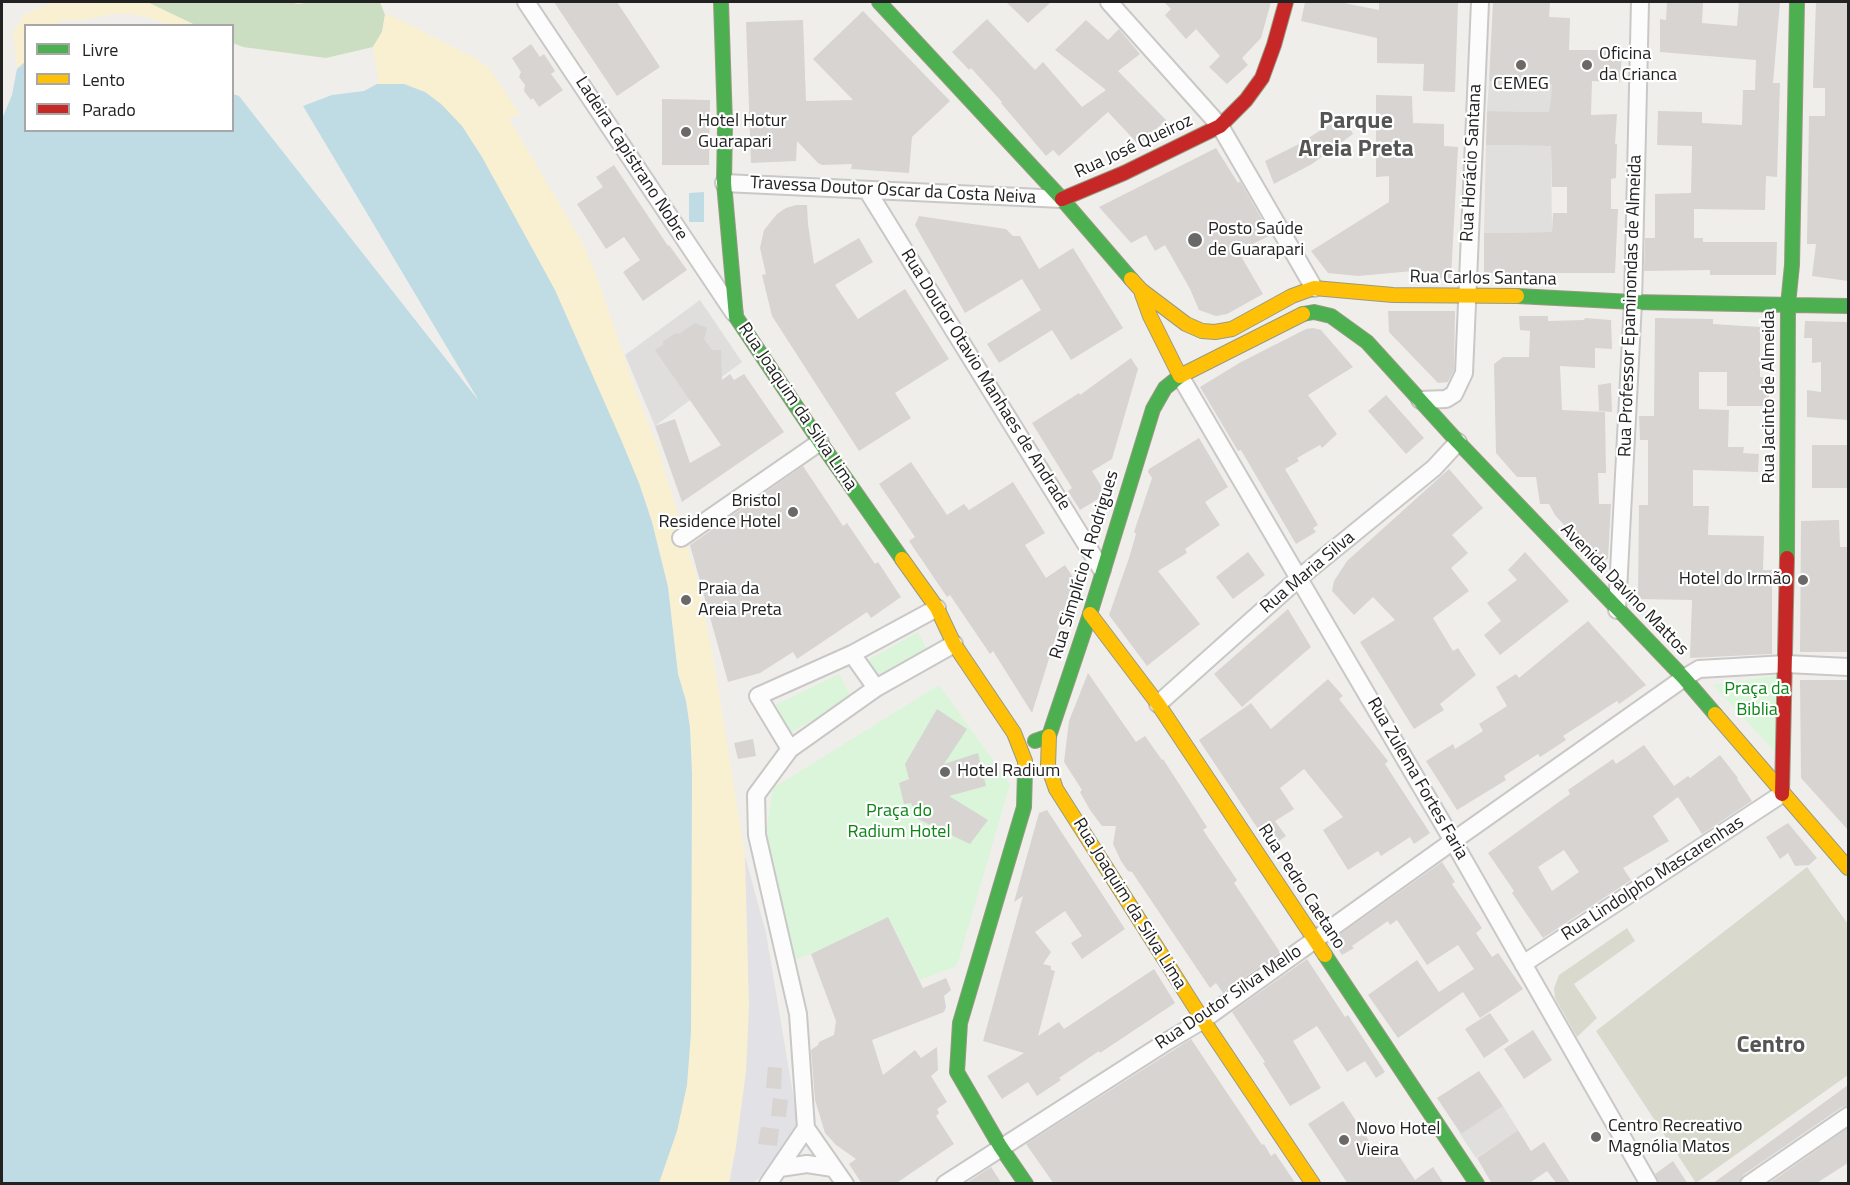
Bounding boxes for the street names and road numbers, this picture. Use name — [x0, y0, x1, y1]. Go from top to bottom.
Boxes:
street label: Ladeira Capistrano Nobre — [570, 73, 692, 245]
street label: Rua Horácio Santana — [1457, 84, 1487, 242]
street label: Rua José Queiroz — [1072, 110, 1196, 184]
street label: Rua Professor Epaminondas de Almeida — [1615, 155, 1647, 457]
street label: Travessa Doutor Oscar da Costa Neiva — [749, 173, 1037, 209]
street label: Rua Doutor Otavio Manhaes de Andrade — [895, 246, 1075, 514]
street label: Rua Carlos Santana — [1409, 267, 1557, 291]
street label: Rua Jacinto de Almeida — [1759, 310, 1781, 484]
street label: Rua Joaquim da Silva Lima — [733, 319, 861, 495]
street label: Rua Simplício A Rodrigues — [1046, 468, 1124, 662]
street label: Avenida Davino Mattos — [1555, 520, 1693, 660]
street label: Rua Maria Silva — [1257, 527, 1359, 619]
street label: Rua Zulema Fortes Faria — [1362, 694, 1472, 864]
street label: Rua Lindolpho Mascarenhas — [1558, 812, 1748, 946]
street label: Rua Joaquim da Silva Lima — [1067, 814, 1191, 994]
street label: Rua Pedro Caetano — [1253, 820, 1349, 954]
street label: Rua Doutor Silva Mello — [1152, 941, 1306, 1055]

